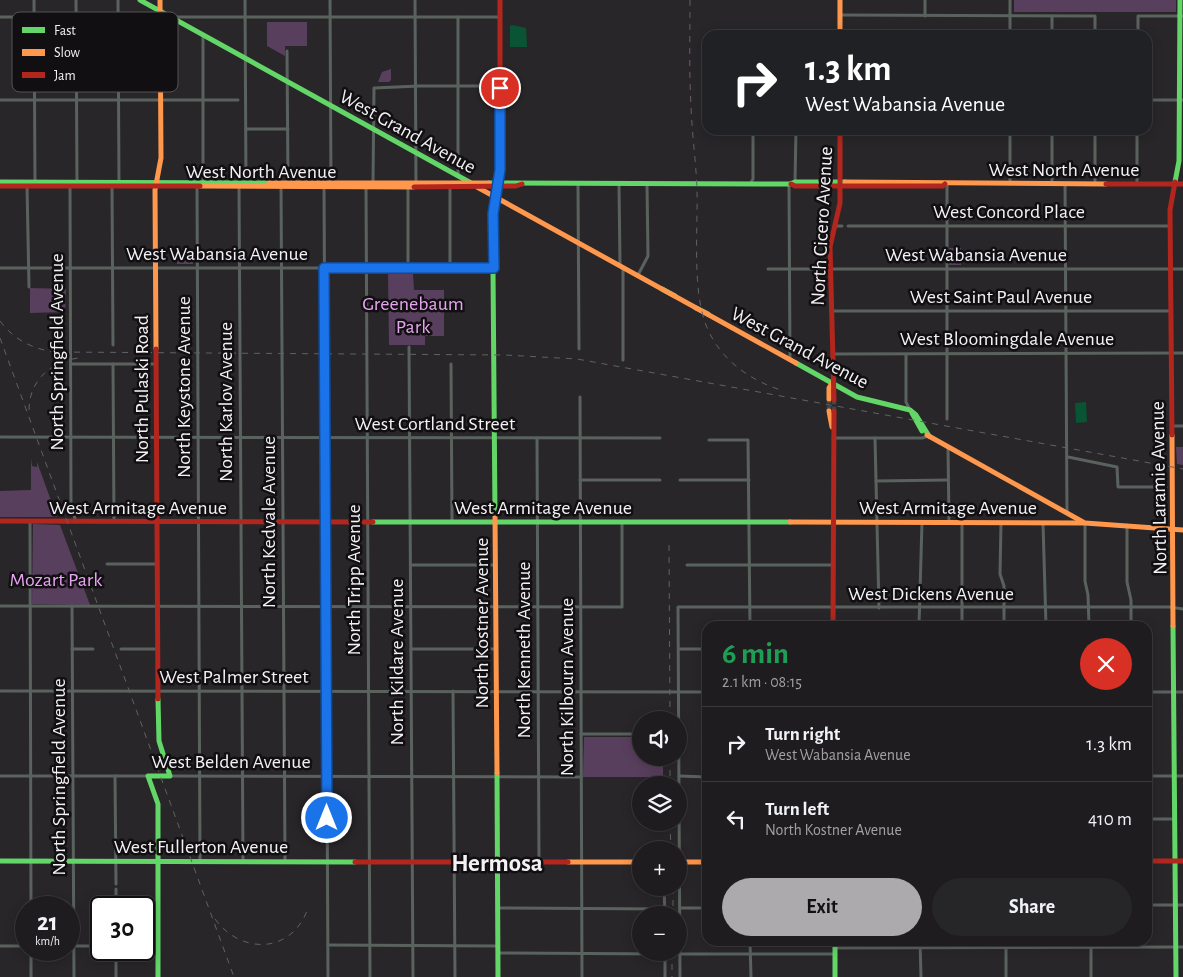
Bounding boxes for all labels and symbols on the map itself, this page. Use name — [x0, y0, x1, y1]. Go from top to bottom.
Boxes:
legend — [12, 12, 178, 92]
text: Fast — [54, 24, 76, 38]
text: Slow — [54, 46, 81, 60]
pin — [479, 67, 521, 109]
text: Jam — [54, 69, 76, 83]
street label: West Grand Avenue — [336, 86, 479, 178]
street label: North Cicero Avenue — [808, 146, 836, 306]
street label: West North Avenue — [989, 160, 1140, 180]
street label: West North Avenue — [186, 162, 337, 182]
street label: West Concord Place — [933, 202, 1085, 222]
street label: West Wabansia Avenue — [126, 244, 308, 264]
street label: West Wabansia Avenue — [885, 245, 1067, 265]
street label: North Springfield Avenue — [47, 253, 67, 451]
street label: West Saint Paul Avenue — [910, 287, 1092, 307]
park label: Greenebaum Park — [362, 294, 464, 337]
street label: North Keystone Avenue — [174, 296, 194, 478]
street label: West Grand Avenue — [728, 303, 872, 393]
street label: North Pulaski Road — [132, 315, 152, 463]
street label: North Karlov Avenue — [216, 322, 236, 482]
street label: West Bloomingdale Avenue — [900, 329, 1114, 349]
street label: North Laramie Avenue — [1147, 401, 1171, 575]
street label: West Cortland Street — [355, 414, 516, 434]
street label: North Kedvale Avenue — [259, 436, 279, 608]
street label: West Armitage Avenue — [49, 498, 227, 518]
street label: West Armitage Avenue — [454, 498, 632, 518]
street label: West Armitage Avenue — [859, 498, 1037, 518]
street label: North Tripp Avenue — [344, 504, 364, 656]
street label: North Kostner Avenue — [472, 537, 492, 709]
street label: North Kenneth Avenue — [514, 561, 534, 739]
park label: Mozart Park — [10, 570, 102, 590]
street label: North Kildare Avenue — [387, 579, 407, 745]
street label: West Dickens Avenue — [848, 584, 1014, 604]
street label: North Kilbourn Avenue — [557, 598, 577, 776]
street label: West Palmer Street — [159, 667, 309, 687]
street label: North Springfield Avenue — [49, 678, 69, 876]
street label: West Belden Avenue — [151, 752, 311, 772]
position arrow — [300, 791, 352, 843]
street label: West Fullerton Avenue — [114, 837, 288, 857]
district label: Hermosa — [451, 851, 543, 876]
speed limit sign: 30 — [90, 896, 155, 961]

